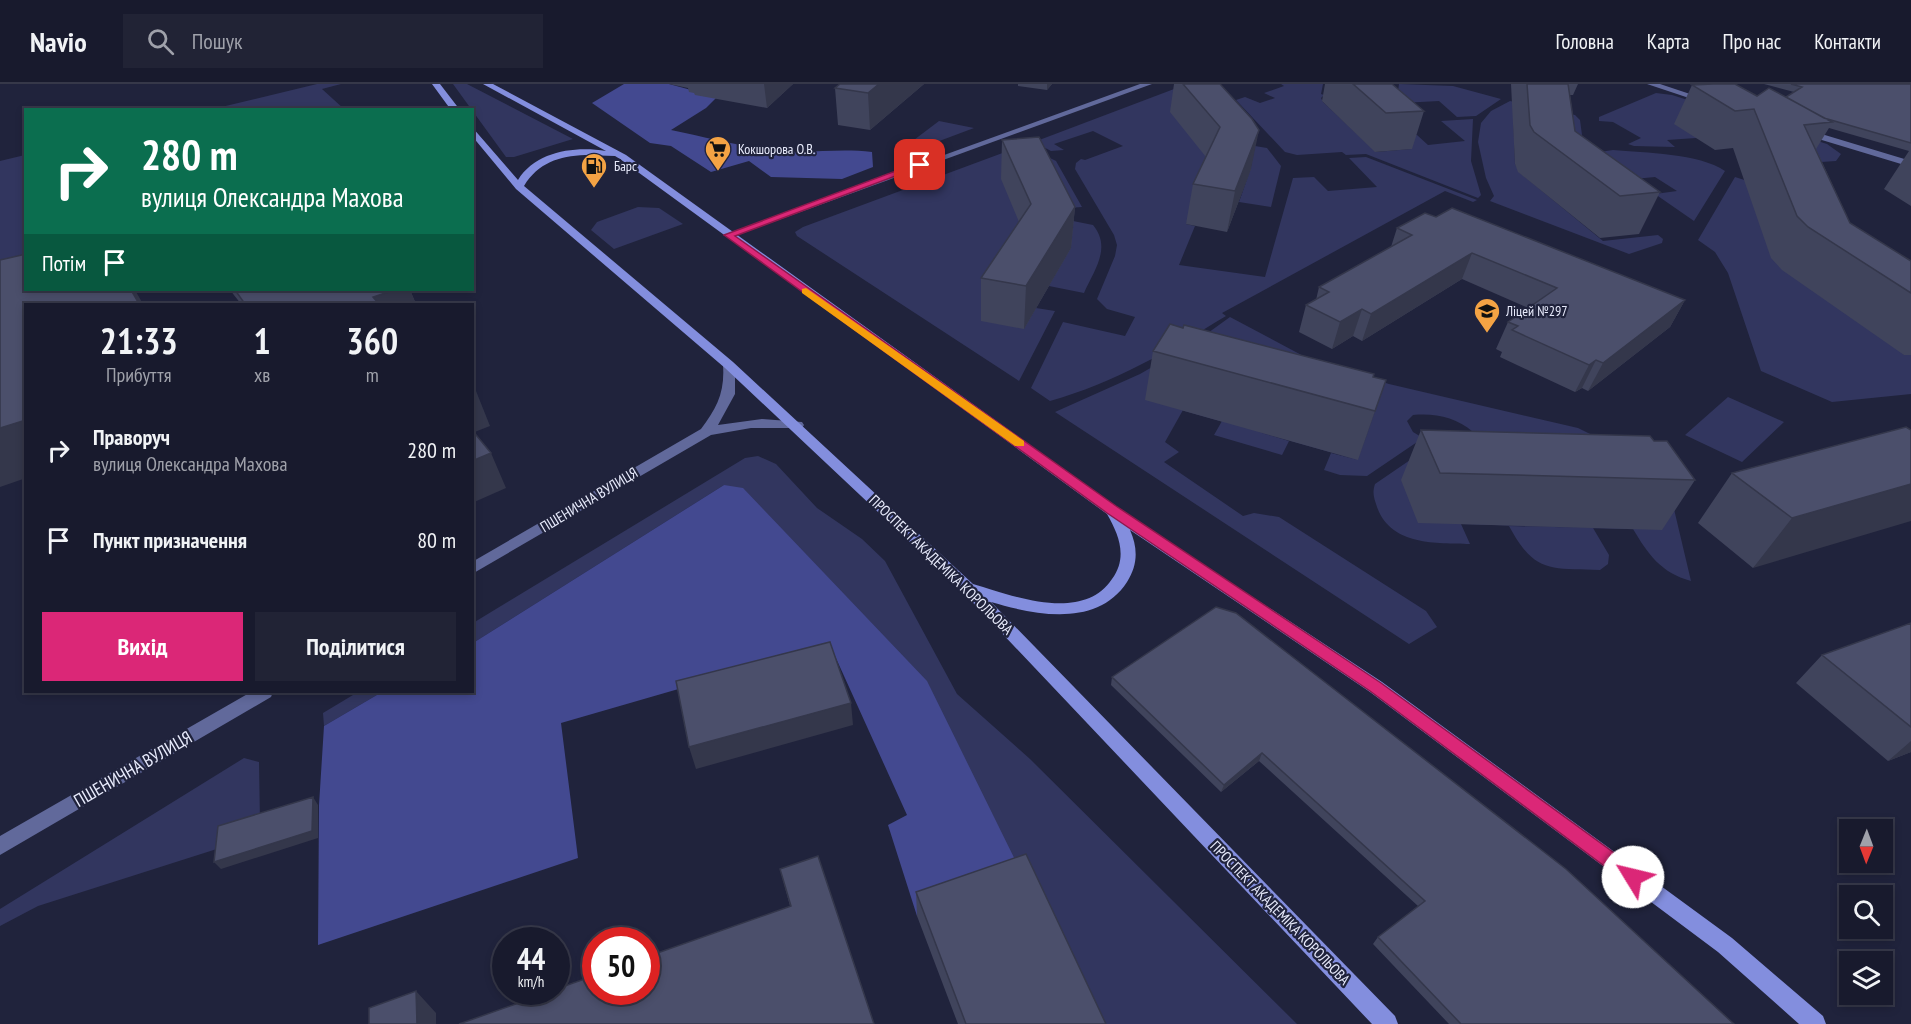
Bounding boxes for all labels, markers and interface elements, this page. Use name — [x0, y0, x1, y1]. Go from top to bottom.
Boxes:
search box — [123, 14, 543, 68]
text: Navio — [30, 23, 87, 60]
icon: search — [144, 25, 177, 58]
text: Пошук — [192, 27, 243, 55]
text: Головна — [1556, 28, 1614, 55]
text: Карта — [1647, 28, 1690, 55]
text: Про нас — [1723, 28, 1781, 55]
text: Контакти — [1814, 28, 1881, 55]
text: 280 m — [141, 127, 238, 182]
icon: right — [42, 132, 120, 210]
supermarket icon: Кокшорова О.В. — [703, 134, 733, 172]
pin — [894, 139, 945, 190]
place label: Кокшорова О.В. — [738, 140, 815, 158]
icon: arrive — [903, 148, 936, 181]
fuel station icon: Барс — [579, 151, 609, 189]
place label: Барс — [614, 157, 637, 175]
text: вулиця Олександра Махова — [141, 180, 403, 214]
icon: arrive — [98, 246, 131, 279]
text: Потім — [42, 249, 86, 277]
school or university icon: Ліцей №297 — [1472, 296, 1502, 334]
place label: Ліцей №297 — [1505, 302, 1568, 320]
text: 21:33 — [100, 317, 178, 364]
text: 1 — [254, 317, 271, 364]
text: 360 — [347, 317, 398, 364]
text: Прибуття — [106, 362, 171, 388]
text: хв — [254, 362, 270, 388]
text: m — [366, 362, 379, 388]
text: Праворуч — [93, 423, 170, 451]
icon: right — [42, 434, 75, 467]
text: 280 m — [407, 436, 456, 464]
text: вулиця Олександра Махова — [93, 451, 287, 477]
street label: ПШЕНИЧНА ВУЛИЦЯ — [536, 463, 641, 536]
street label: ПРОСПЕКТ АКАДЕМІКА КОРОЛЬОВА — [865, 491, 1018, 639]
icon: arrive — [42, 524, 75, 557]
text: Пункт призначення — [93, 526, 247, 554]
text: 80 m — [417, 526, 456, 554]
button: Вихід — [42, 612, 243, 681]
button: Поділитися — [255, 612, 456, 681]
street label: ПШЕНИЧНА ВУЛИЦЯ — [69, 725, 196, 812]
north arrow — [1839, 819, 1893, 873]
map controls — [1839, 819, 1893, 1005]
street label: ПРОСПЕКТ АКАДЕМІКА КОРОЛЬОВА — [1206, 837, 1355, 989]
position arrow — [1601, 845, 1665, 909]
button: search — [1839, 885, 1893, 939]
speed limit sign: 50 — [582, 927, 660, 1005]
text: 44 — [517, 939, 545, 978]
button: layers — [1839, 951, 1893, 1005]
text: km/h — [518, 972, 544, 991]

